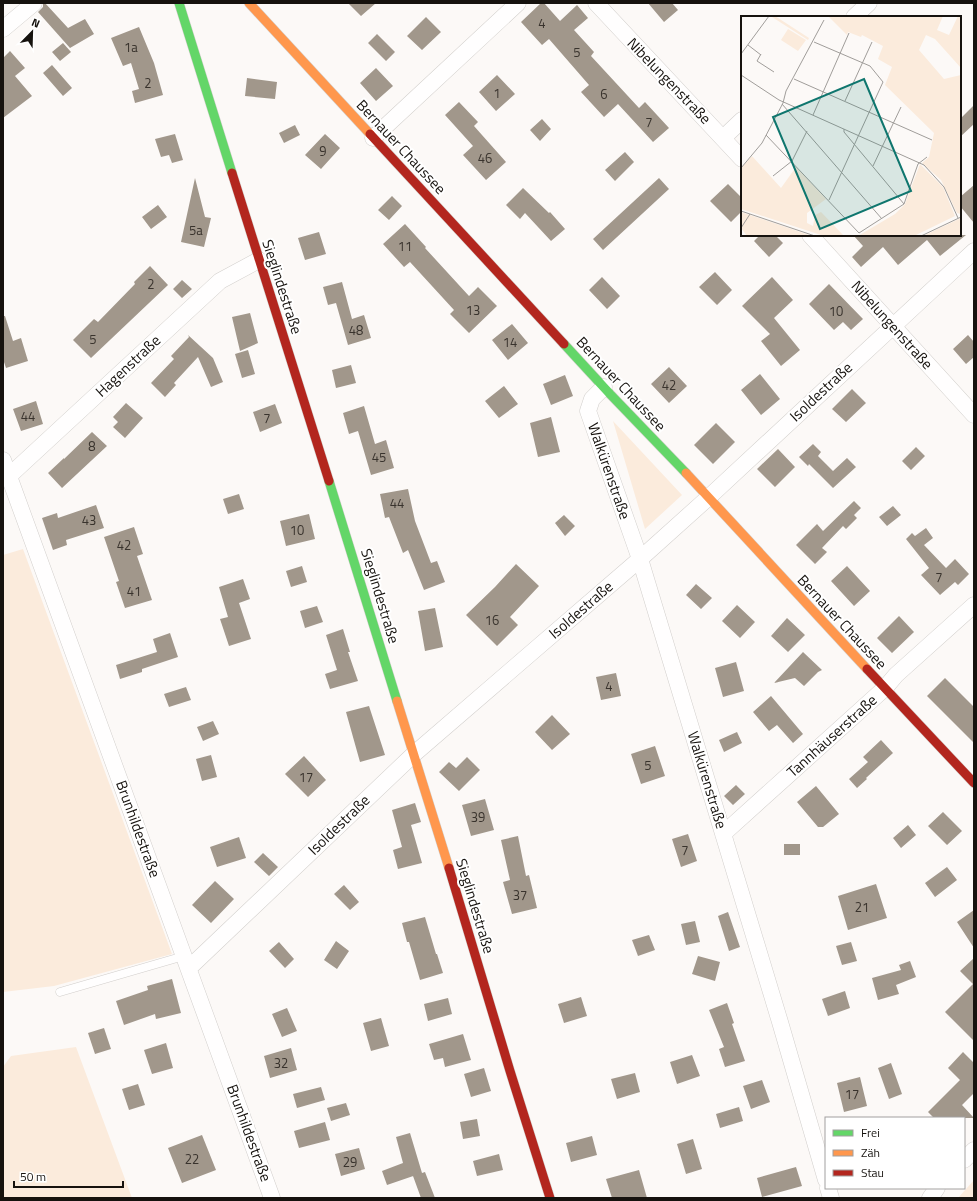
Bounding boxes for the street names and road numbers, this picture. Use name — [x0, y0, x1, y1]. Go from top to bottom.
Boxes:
street label: Nibelungenstraße — [622, 32, 717, 129]
street label: Bernauer Chaussee — [351, 94, 452, 199]
street label: Sieglindestraße — [256, 237, 309, 337]
street label: Nibelungenstraße — [846, 275, 939, 374]
street label: Hagenstraße — [90, 329, 166, 402]
street label: Bernauer Chaussee — [571, 331, 672, 436]
street label: Isoldestraße — [784, 356, 857, 427]
street label: Walkürenstraße — [582, 419, 637, 522]
street label: Sieglindestraße — [355, 546, 406, 646]
street label: Bernauer Chaussee — [792, 569, 893, 674]
street label: Isoldestraße — [543, 575, 618, 644]
street label: Tannhäuserstraße — [781, 689, 882, 783]
street label: Walkürenstraße — [682, 728, 733, 832]
street label: Brunhildestraße — [110, 777, 167, 881]
street label: Isoldestraße — [302, 789, 375, 860]
street label: Sieglindestraße — [450, 856, 501, 956]
street label: Brunhildestraße — [221, 1081, 278, 1185]

